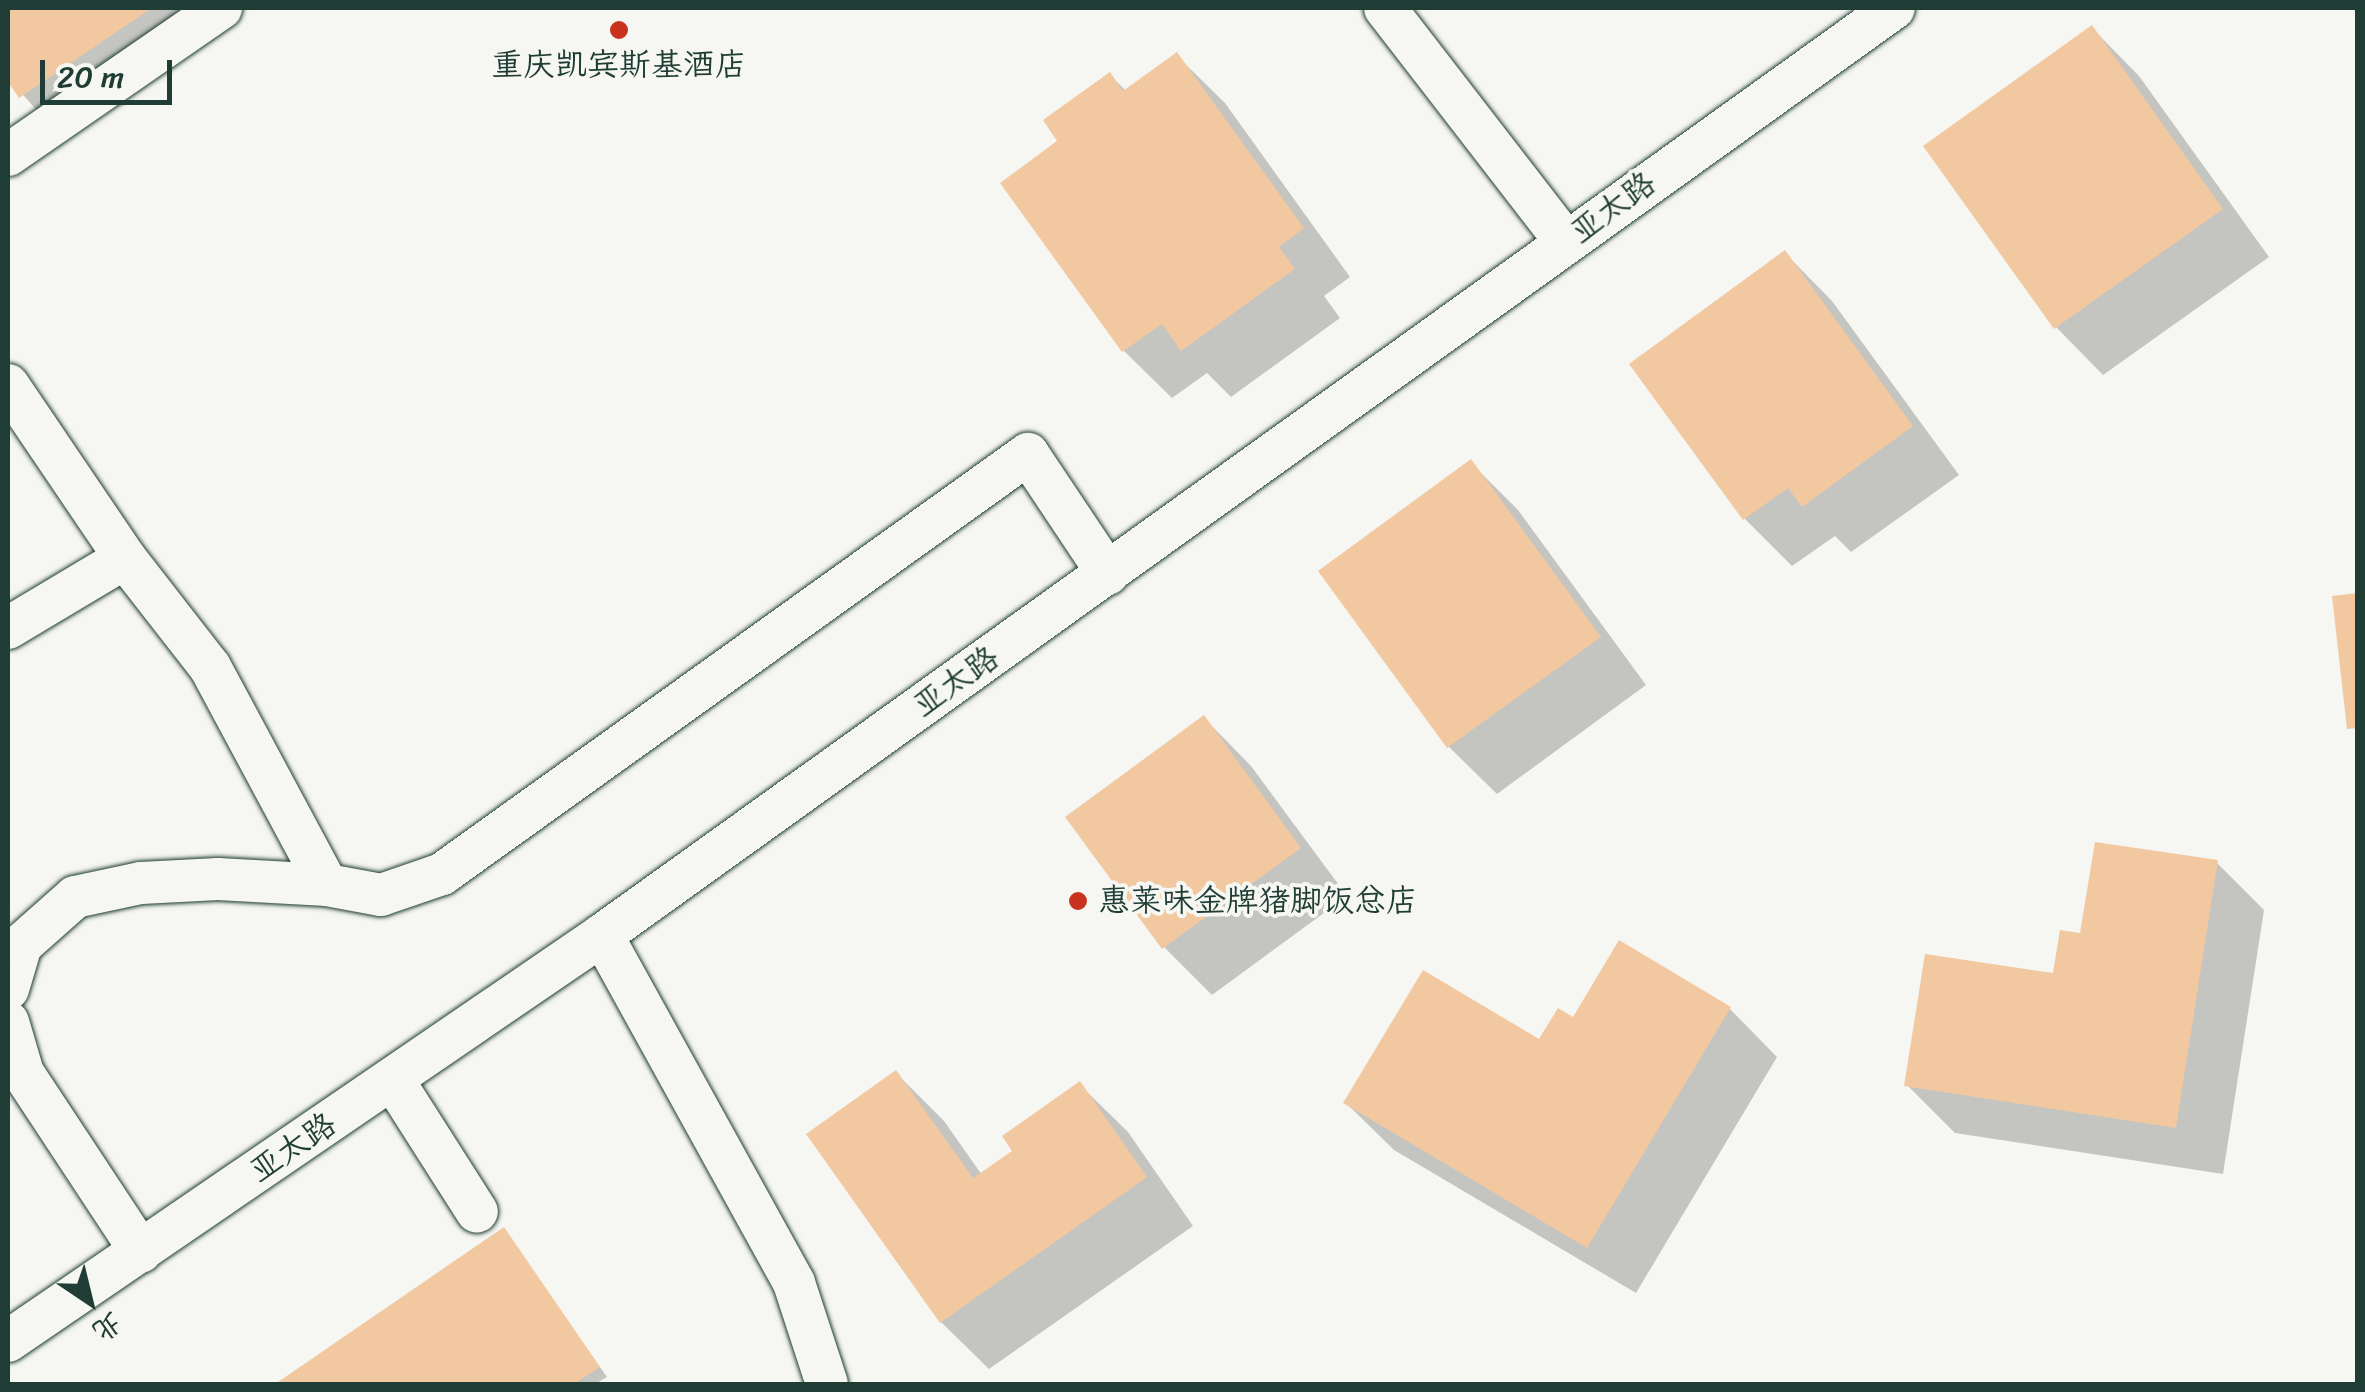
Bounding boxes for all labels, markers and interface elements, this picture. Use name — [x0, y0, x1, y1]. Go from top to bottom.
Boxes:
marker: 重庆凯宾斯基酒店 — [608, 19, 630, 41]
scale bar — [45, 40, 178, 102]
place label: 重庆凯宾斯基酒店 — [491, 46, 747, 84]
text: 20 m — [57, 50, 124, 104]
street label: 亚太路 — [1563, 164, 1663, 252]
street label: 亚太路 — [906, 639, 1006, 725]
place label: 惠莱味金牌猪脚饭总店 — [1098, 882, 1418, 920]
marker: 惠莱味金牌猪脚饭总店 — [1067, 890, 1089, 912]
street label: 亚太路 — [242, 1105, 344, 1191]
north arrow — [40, 1252, 140, 1352]
text: 北 — [82, 1299, 133, 1355]

